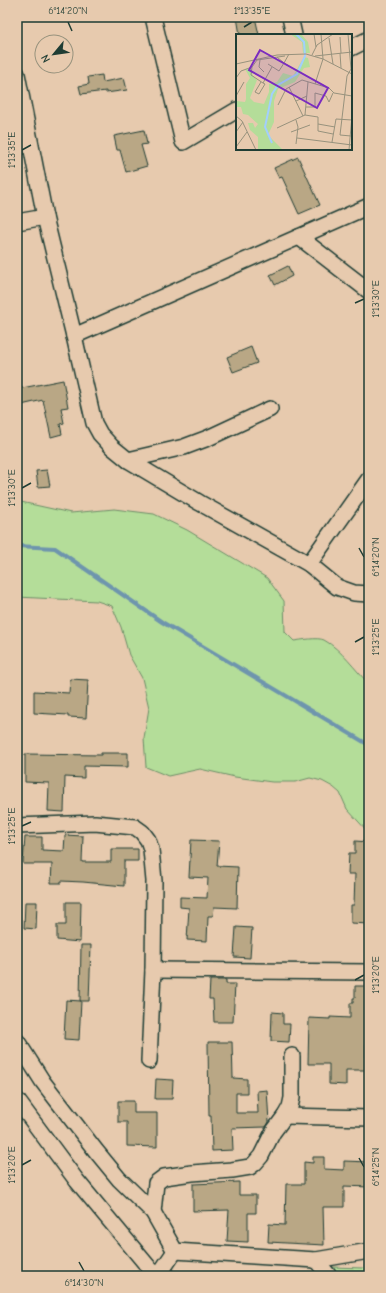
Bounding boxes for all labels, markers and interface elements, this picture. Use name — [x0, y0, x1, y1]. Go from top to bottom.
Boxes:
text: 6°14'20"N — [48, 5, 88, 17]
text: 1°13'35"E — [234, 5, 270, 17]
north arrow — [34, 34, 74, 74]
inset map — [236, 34, 352, 150]
text: N — [38, 52, 53, 65]
text: 1°13'35"E — [6, 132, 18, 168]
text: 1°13'30"E — [370, 280, 382, 318]
text: 1°13'30"E — [6, 469, 18, 507]
text: 6°14'20"N — [370, 537, 382, 577]
text: 1°13'25"E — [370, 619, 382, 655]
text: 1°13'25"E — [6, 808, 18, 844]
text: 1°13'20"E — [370, 956, 382, 994]
text: 1°13'20"E — [6, 1146, 18, 1184]
text: 6°14'25"N — [370, 1148, 382, 1186]
text: 6°14'30"N — [64, 1277, 104, 1289]

